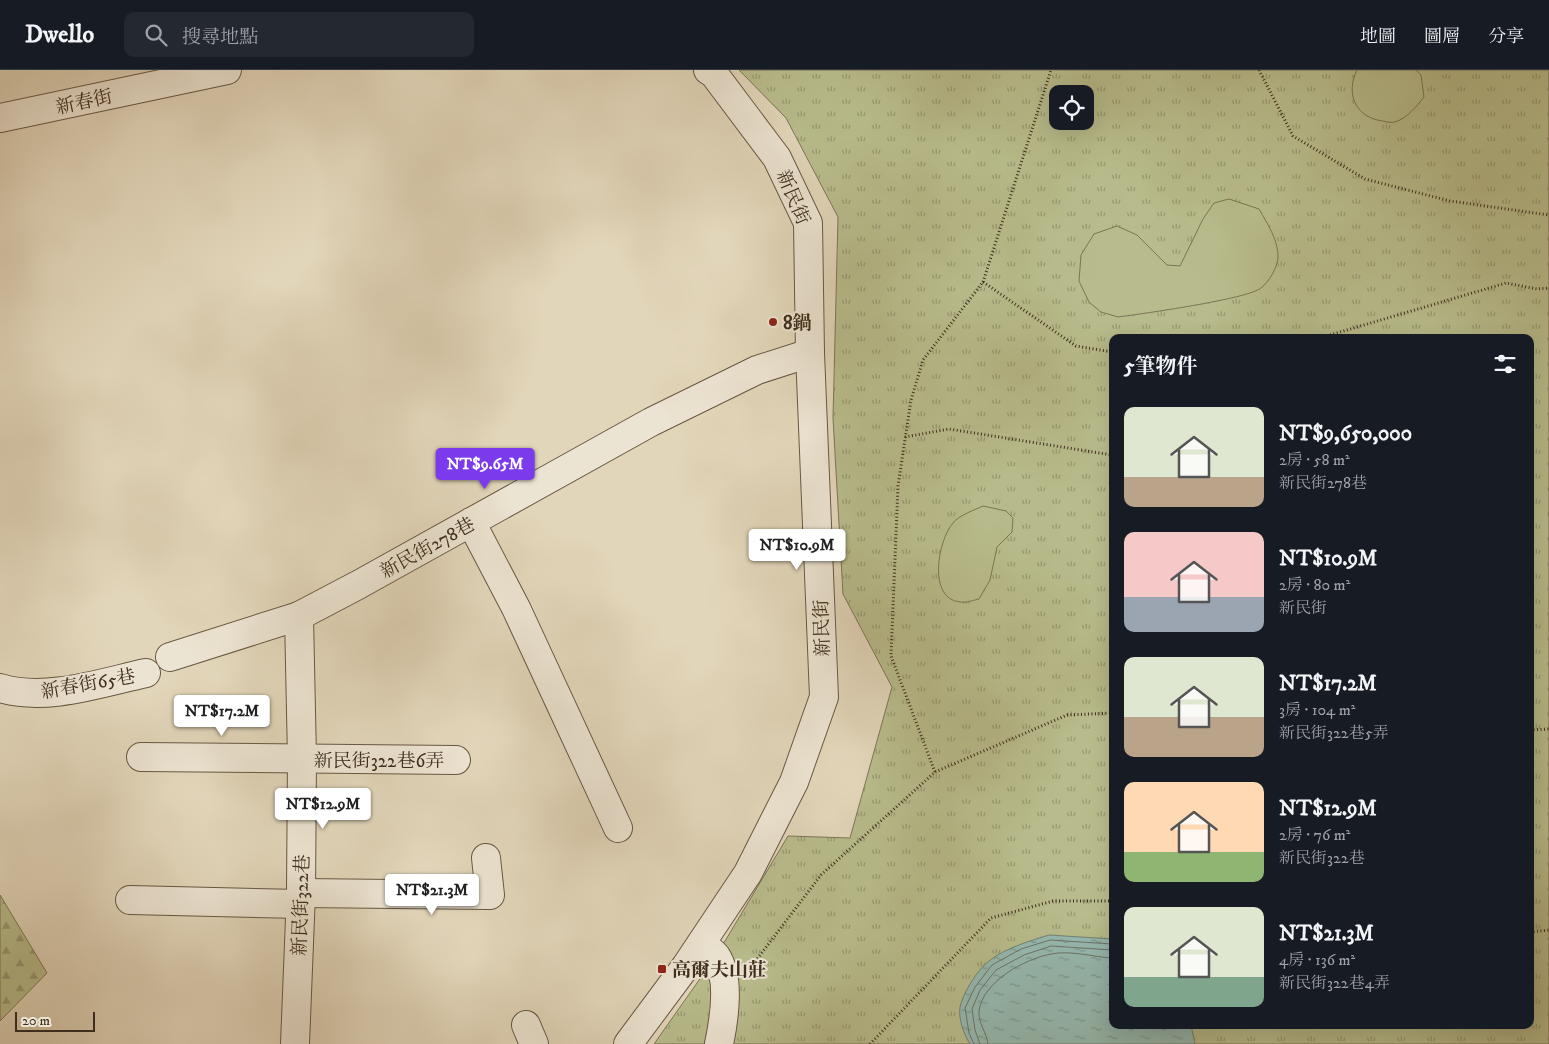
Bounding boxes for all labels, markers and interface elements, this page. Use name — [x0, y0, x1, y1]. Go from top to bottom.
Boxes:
search box — [124, 12, 474, 57]
text: Dwello — [25, 20, 94, 50]
icon: search — [142, 21, 170, 49]
text: 搜尋地點 — [182, 26, 258, 49]
text: 地圖 — [1360, 26, 1396, 48]
text: 圖層 — [1424, 26, 1460, 48]
text: 分享 — [1488, 26, 1524, 48]
street label: 新春街 — [54, 85, 115, 120]
map controls — [1049, 85, 1094, 130]
button: locate — [1049, 85, 1094, 130]
street label: 新民街 — [771, 167, 814, 228]
place label: 8鍋 — [783, 312, 812, 335]
marker: 8鍋 — [767, 316, 779, 328]
icon: filters — [1491, 350, 1519, 378]
text: 5筆物件 — [1124, 354, 1197, 380]
text: NT$9,650,000 — [1279, 421, 1412, 447]
icon: home — [1164, 427, 1224, 487]
pin: NT$9.65M — [433, 448, 537, 490]
text: 2房 · 58 m² — [1279, 450, 1350, 470]
text: NT$9.65M — [447, 454, 523, 474]
text: 新民街278巷 — [1279, 473, 1367, 493]
street label: 新民街278巷 — [376, 513, 479, 584]
pin: NT$10.9M — [745, 528, 849, 571]
text: NT$10.9M — [760, 535, 834, 555]
text: NT$10.9M — [1279, 546, 1377, 572]
icon: home — [1164, 552, 1224, 612]
text: 2房 · 80 m² — [1279, 575, 1350, 595]
text: 新民街 — [1279, 598, 1327, 618]
street label: 新民街 — [810, 599, 835, 657]
street label: 新春街65巷 — [39, 665, 137, 704]
text: NT$17.2M — [1279, 671, 1377, 697]
icon: home — [1164, 677, 1224, 737]
pin: NT$17.2M — [170, 694, 274, 737]
text: 3房 · 104 m² — [1279, 700, 1355, 720]
text: NT$17.2M — [185, 701, 259, 721]
text: 新民街322巷5弄 — [1279, 723, 1389, 743]
street label: 新民街322巷6弄 — [314, 750, 444, 773]
pin: NT$12.9M — [271, 788, 375, 830]
text: NT$12.9M — [286, 794, 360, 814]
text: NT$12.9M — [1279, 796, 1377, 822]
icon: home — [1164, 802, 1224, 862]
text: 2房 · 76 m² — [1279, 825, 1350, 845]
text: 新民街322巷 — [1279, 848, 1365, 868]
street label: 新民街322巷 — [288, 854, 315, 956]
pin: NT$21.3M — [380, 874, 484, 916]
text: NT$21.3M — [396, 880, 468, 900]
text: NT$21.3M — [1279, 921, 1374, 947]
icon: home — [1164, 927, 1224, 987]
text: 4房 · 136 m² — [1279, 950, 1355, 970]
place label: 高爾夫山莊 — [672, 959, 767, 982]
marker: 高爾夫山莊 — [656, 963, 668, 975]
text: 新民街322巷4弄 — [1279, 973, 1390, 993]
scale bar — [15, 1009, 95, 1032]
text: 20 m — [22, 1012, 50, 1030]

